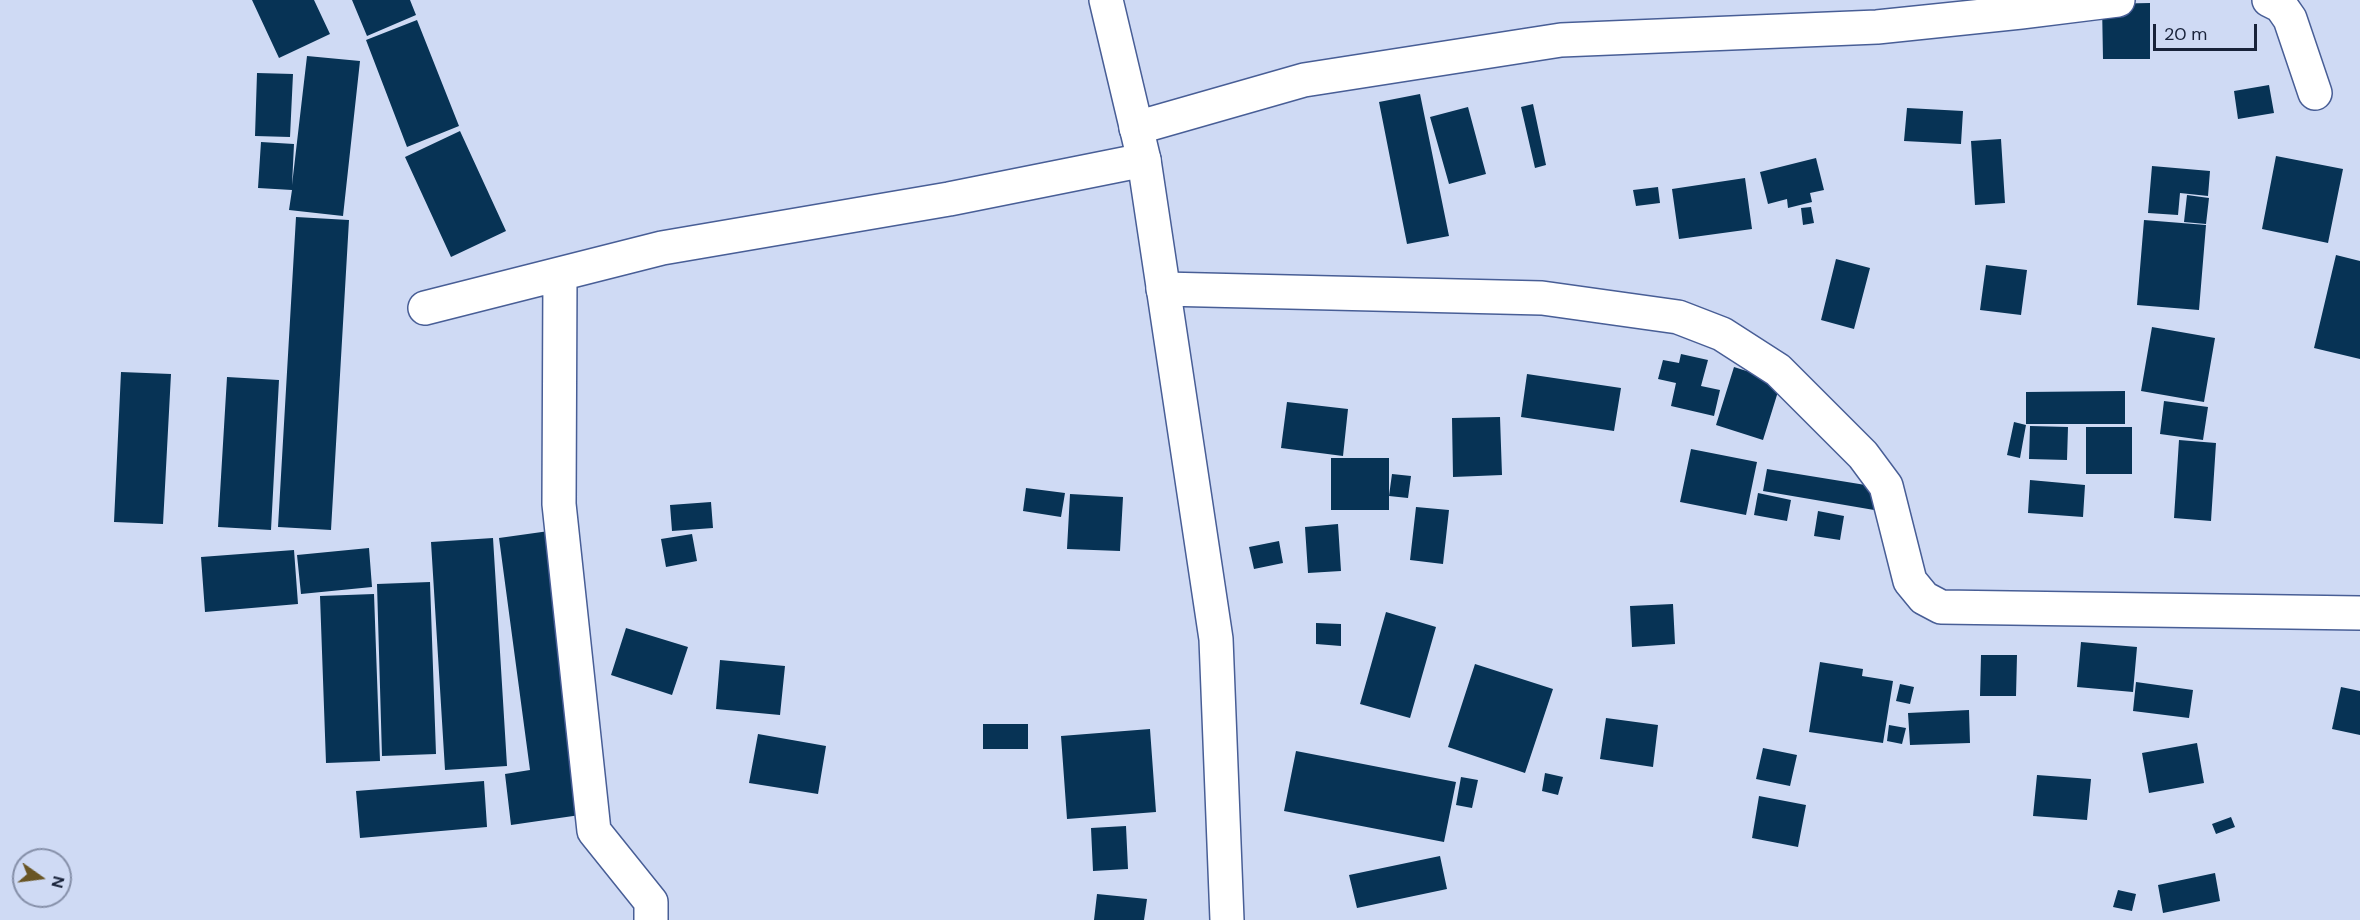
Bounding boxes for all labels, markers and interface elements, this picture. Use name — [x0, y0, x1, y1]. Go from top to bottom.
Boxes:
scale bar — [2156, 12, 2260, 50]
text: 20 m — [2164, 22, 2207, 46]
north arrow — [12, 848, 72, 908]
text: N — [46, 874, 70, 890]

